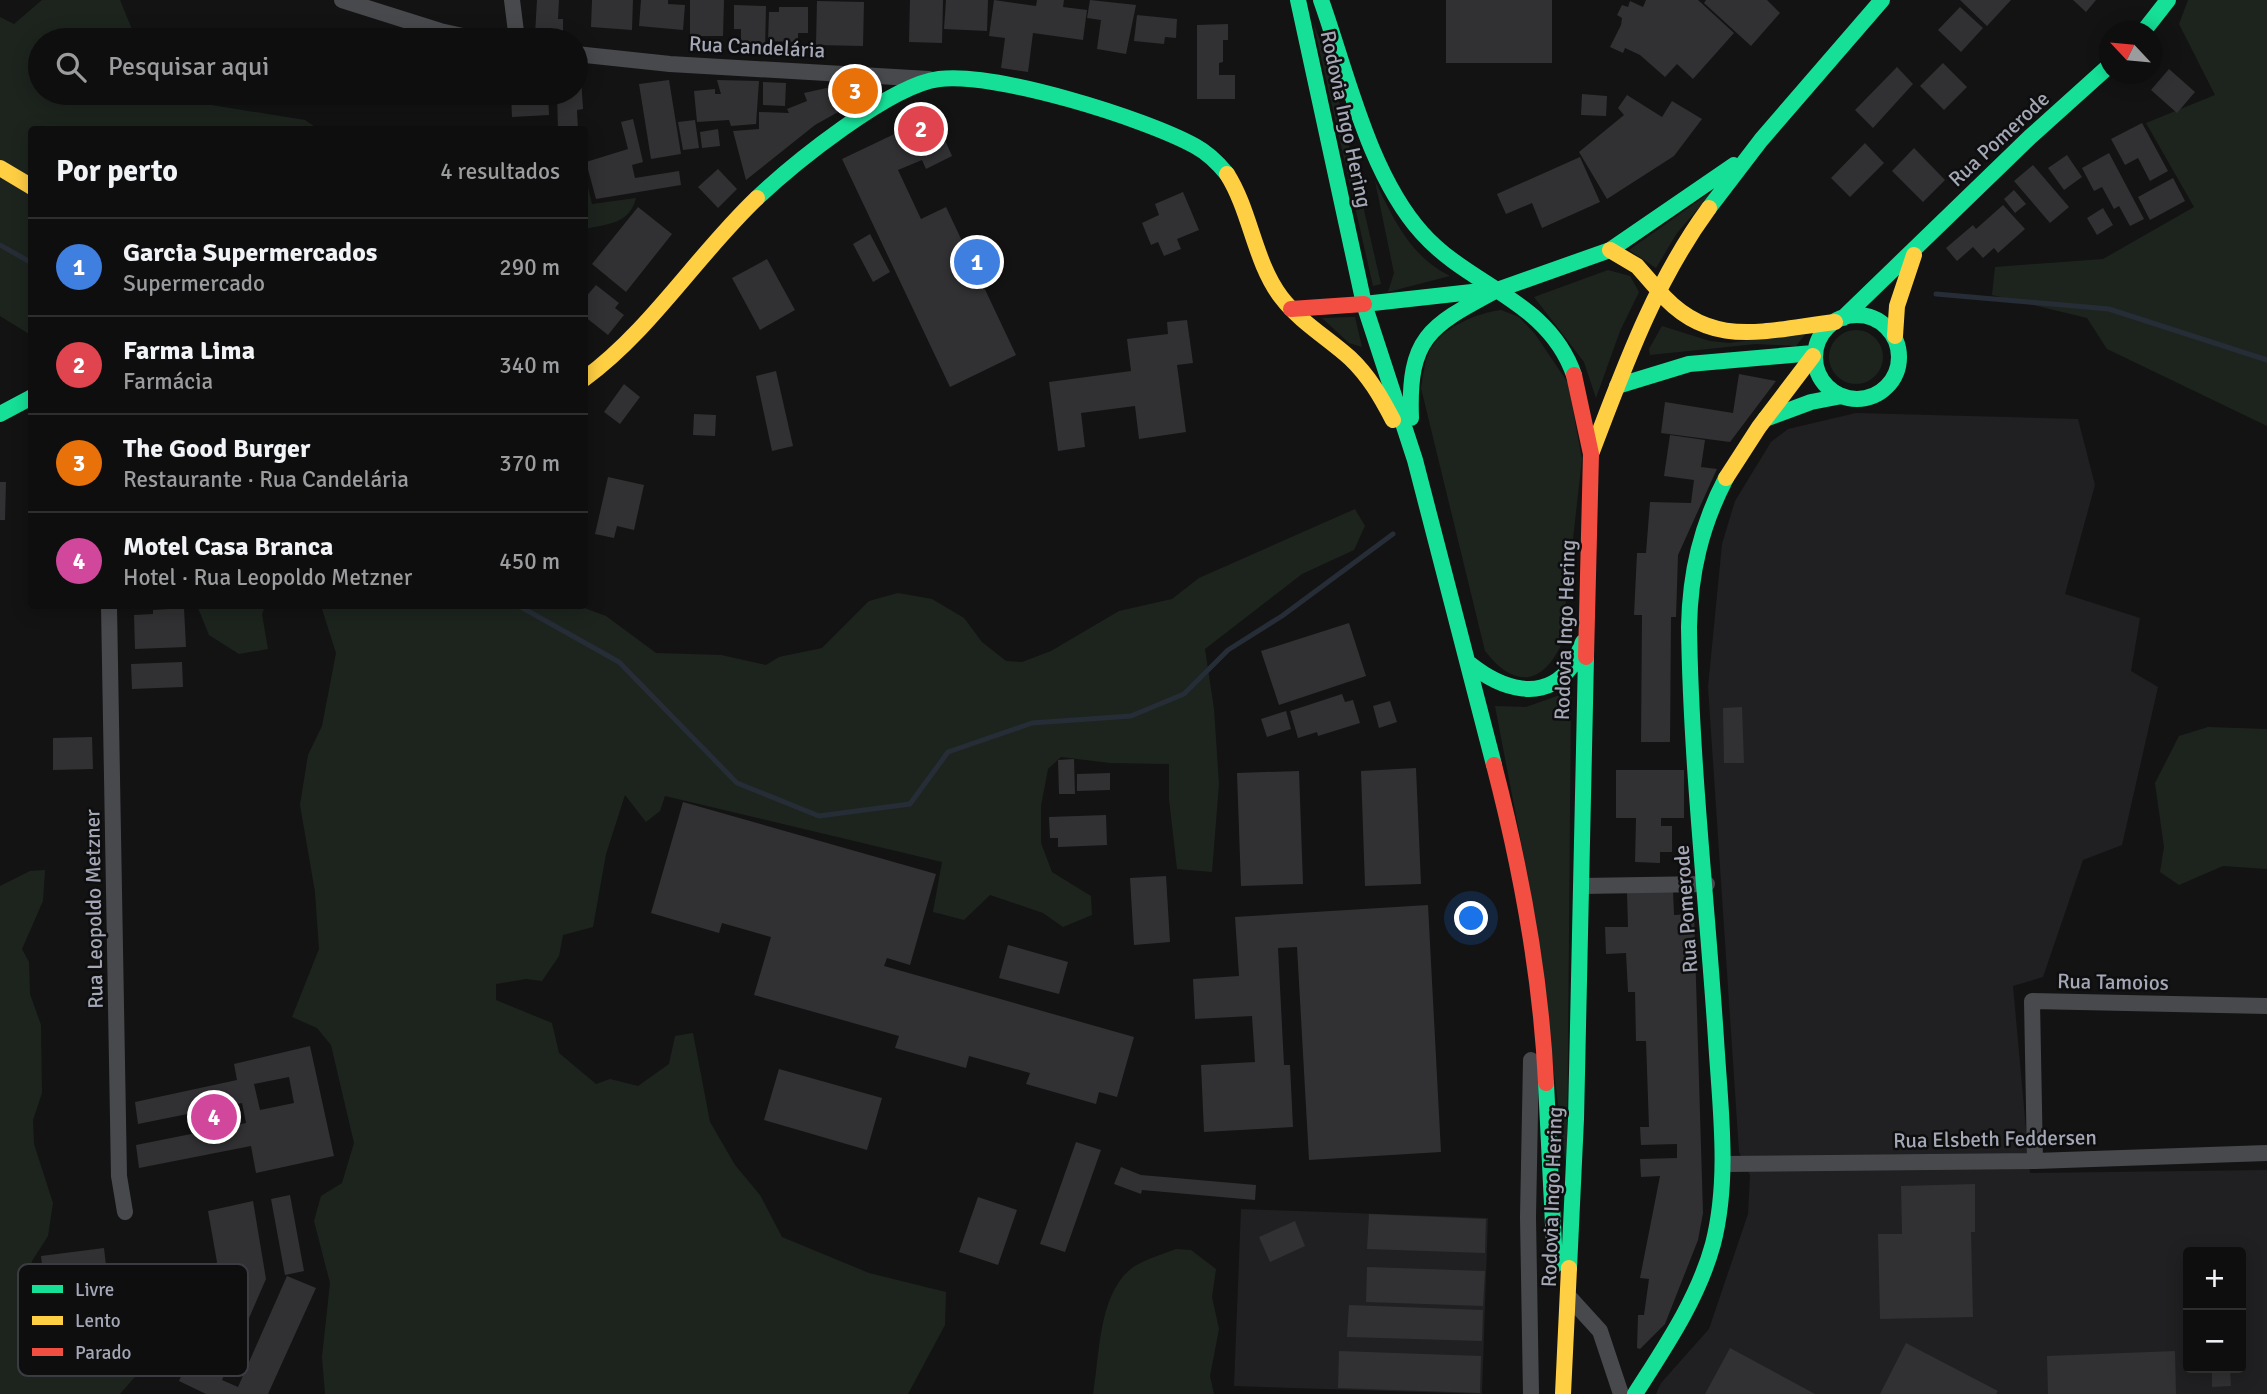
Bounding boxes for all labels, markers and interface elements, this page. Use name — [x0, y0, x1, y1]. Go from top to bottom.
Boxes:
north arrow — [2099, 21, 2162, 84]
search box — [28, 28, 588, 105]
street label: Rodovia Ingo Hering — [1315, 28, 1377, 210]
street label: Rua Candelária — [688, 30, 826, 64]
icon: search — [52, 48, 90, 86]
text: Pesquisar aqui — [108, 51, 269, 83]
pin: 3 — [832, 65, 878, 117]
street label: Rua Pomerode — [1943, 86, 2055, 192]
pin: 2 — [898, 103, 944, 155]
text: Por perto — [56, 153, 178, 190]
text: 4 resultados — [440, 157, 560, 186]
pin: 1 — [954, 236, 1000, 288]
text: Garcia Supermercados — [123, 237, 377, 269]
text: 1 — [73, 253, 85, 282]
text: 290 m — [499, 253, 560, 282]
text: Supermercado — [123, 269, 265, 298]
text: Farma Lima — [123, 335, 255, 367]
text: 2 — [73, 351, 85, 380]
text: 340 m — [499, 351, 560, 380]
text: Farmácia — [123, 367, 213, 396]
text: The Good Burger — [123, 433, 310, 465]
text: 3 — [73, 449, 85, 478]
text: 370 m — [499, 449, 560, 478]
text: Restaurante · Rua Candelária — [123, 465, 409, 494]
text: Motel Casa Branca — [123, 531, 333, 563]
street label: Rodovia Ingo Hering — [1549, 539, 1581, 721]
text: 4 — [73, 547, 85, 576]
text: 450 m — [499, 547, 560, 576]
text: Hotel · Rua Leopoldo Metzner — [123, 563, 412, 592]
street label: Rua Leopoldo Metzner — [79, 809, 109, 1009]
street label: Rua Pomerode — [1669, 844, 1703, 974]
your location — [1454, 901, 1488, 935]
street label: Rua Tamoios — [2057, 968, 2169, 996]
pin: 4 — [191, 1091, 237, 1143]
street label: Rodovia Ingo Hering — [1536, 1106, 1568, 1288]
street label: Rua Elsbeth Feddersen — [1893, 1124, 2097, 1154]
map controls — [2183, 1247, 2246, 1373]
button: + — [2183, 1247, 2246, 1310]
legend — [18, 1264, 248, 1376]
text: Livre — [75, 1278, 114, 1302]
text: Lento — [75, 1309, 121, 1333]
button: − — [2183, 1310, 2246, 1373]
text: Parado — [75, 1341, 131, 1365]

